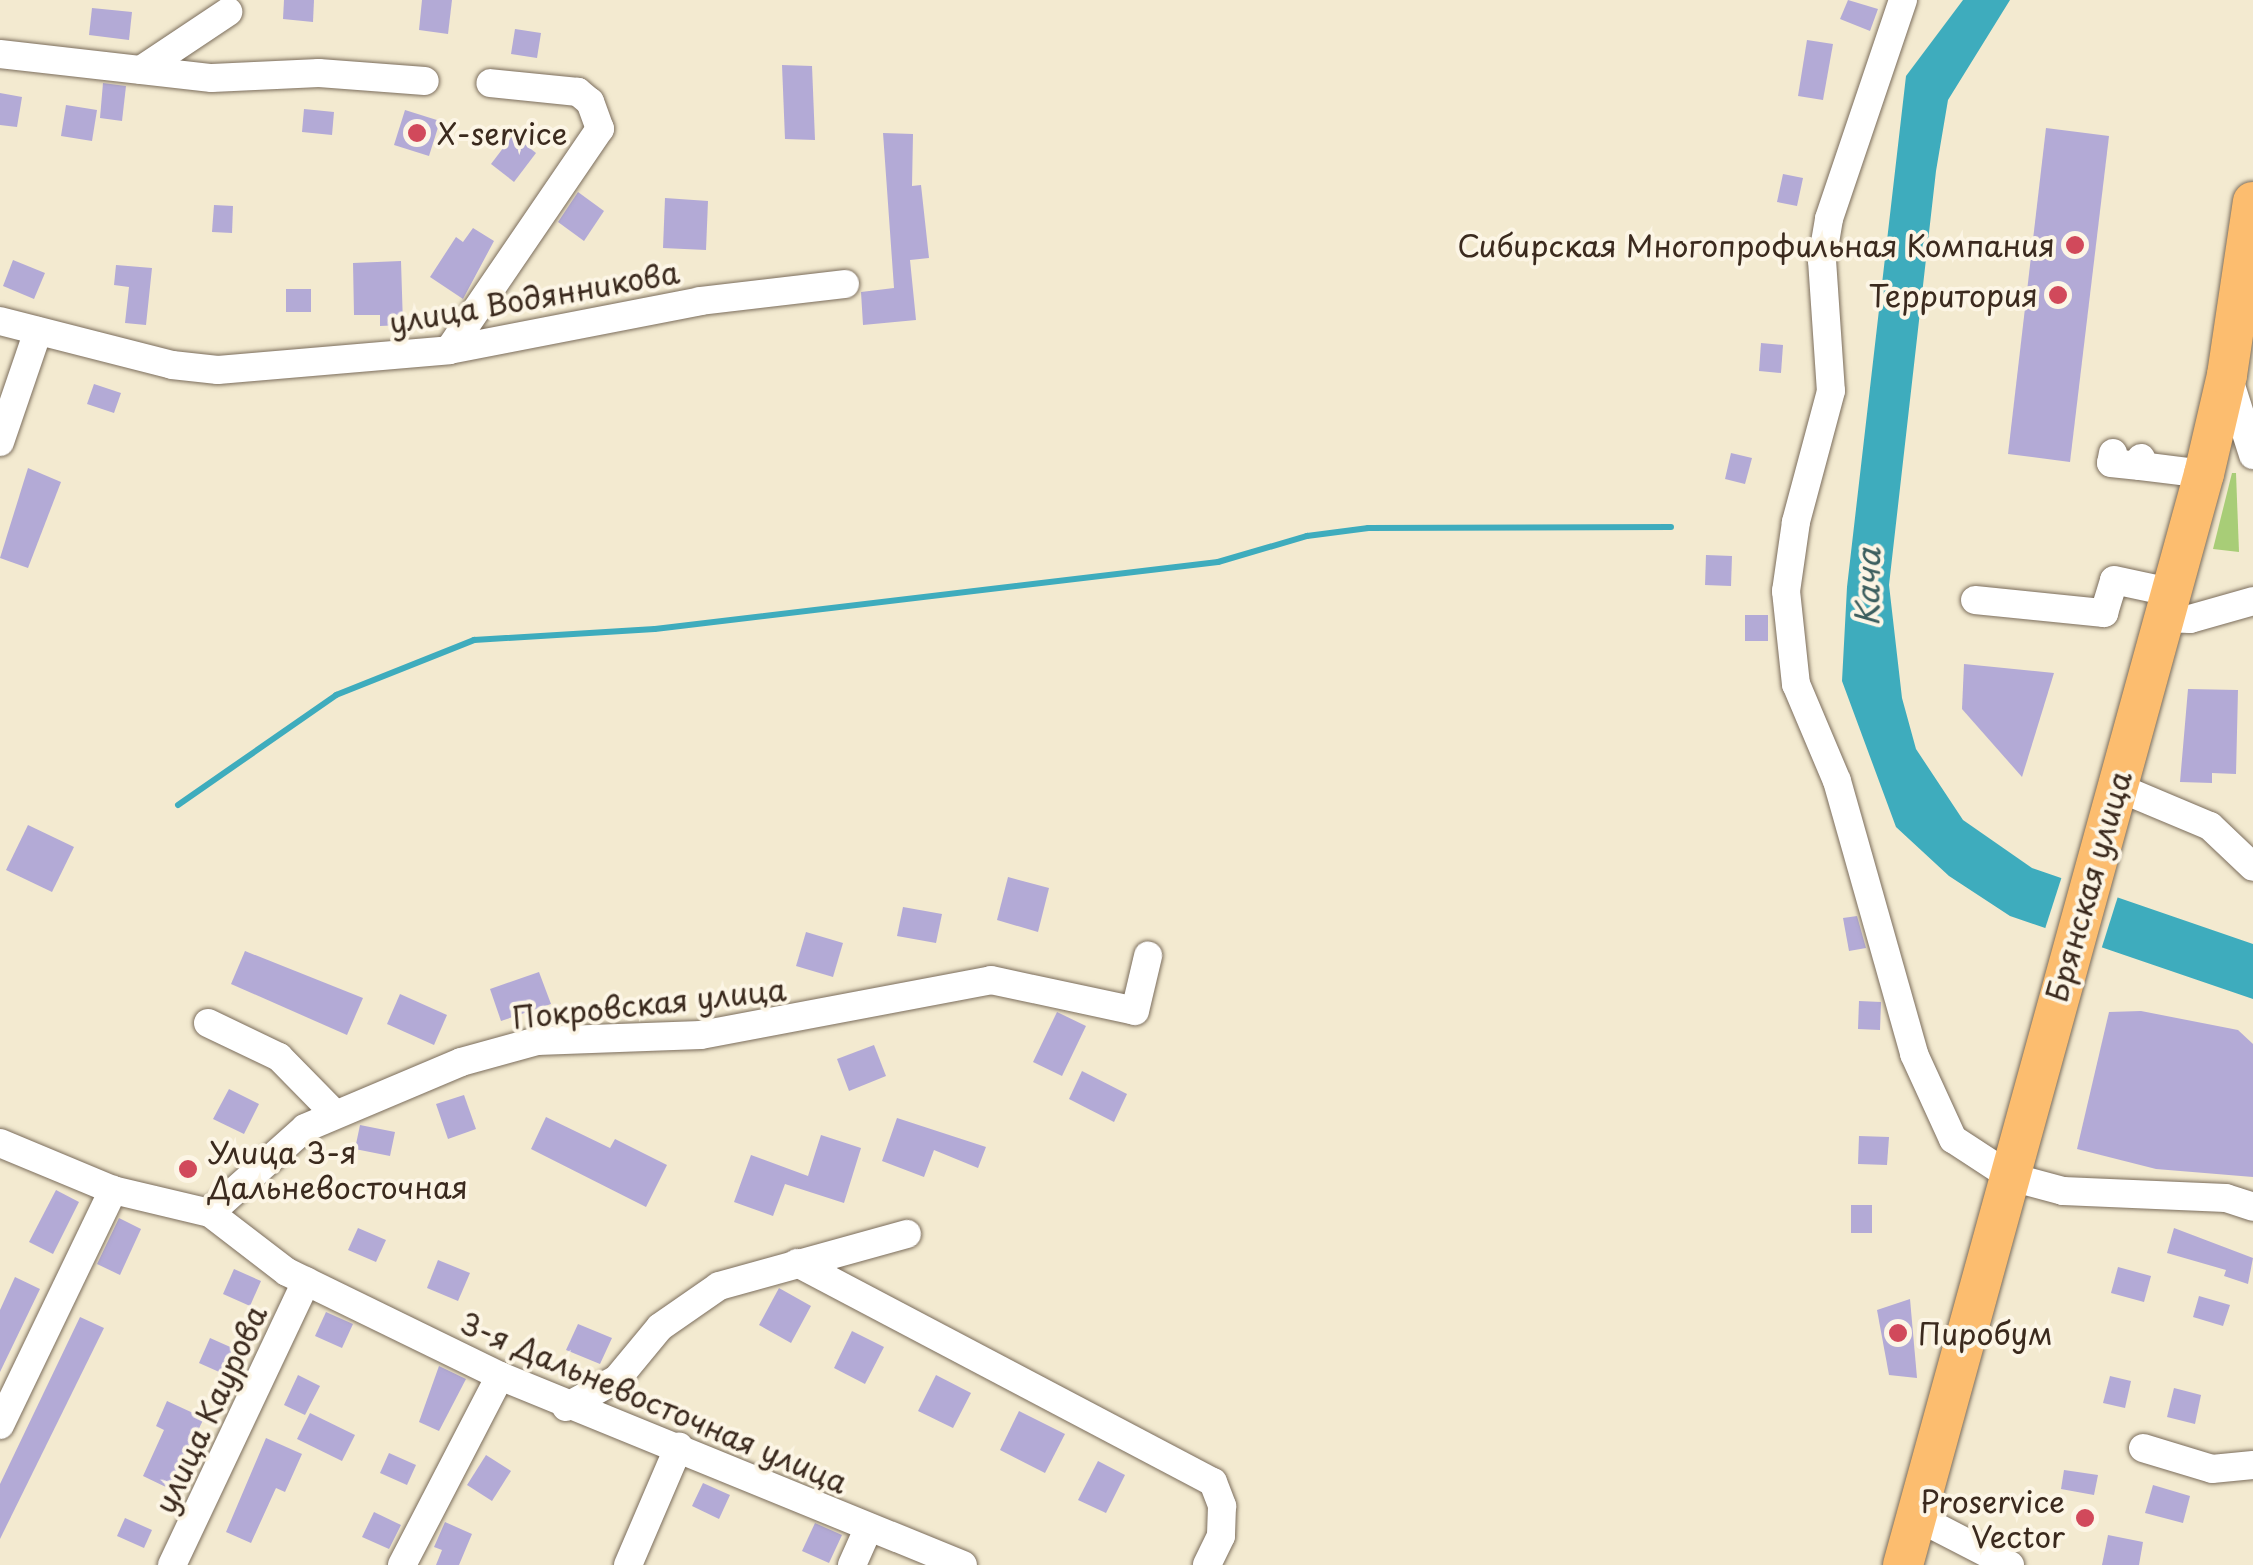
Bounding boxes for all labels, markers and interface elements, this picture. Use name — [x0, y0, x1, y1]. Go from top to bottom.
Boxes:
place label: X-service — [437, 115, 567, 151]
marker: X-service — [406, 122, 428, 144]
place label: Сибирская Многопрофильная Компания — [1456, 227, 2055, 263]
marker: Сибирская Многопрофильная Компания — [2064, 234, 2086, 256]
street label: улица Водянникова — [385, 254, 683, 340]
place label: Территория — [1868, 277, 2038, 313]
marker: Территория — [2047, 284, 2069, 306]
water label: Кача — [1847, 548, 1887, 626]
street label: Брянская улица — [2038, 766, 2138, 1006]
street label: Покровская улица — [509, 971, 789, 1035]
place label: Улица 3-я Дальневосточная — [208, 1134, 468, 1204]
marker: Улица 3-я Дальневосточная — [177, 1158, 199, 1180]
street label: улица Каурова — [146, 1299, 274, 1519]
street label: 3-я Дальневосточная улица — [454, 1303, 854, 1501]
place label: Пиробум — [1918, 1315, 2053, 1351]
marker: Пиробум — [1887, 1322, 1909, 1344]
place label: Proservice Vector — [1920, 1483, 2065, 1554]
marker: Proservice Vector — [2074, 1507, 2096, 1529]

